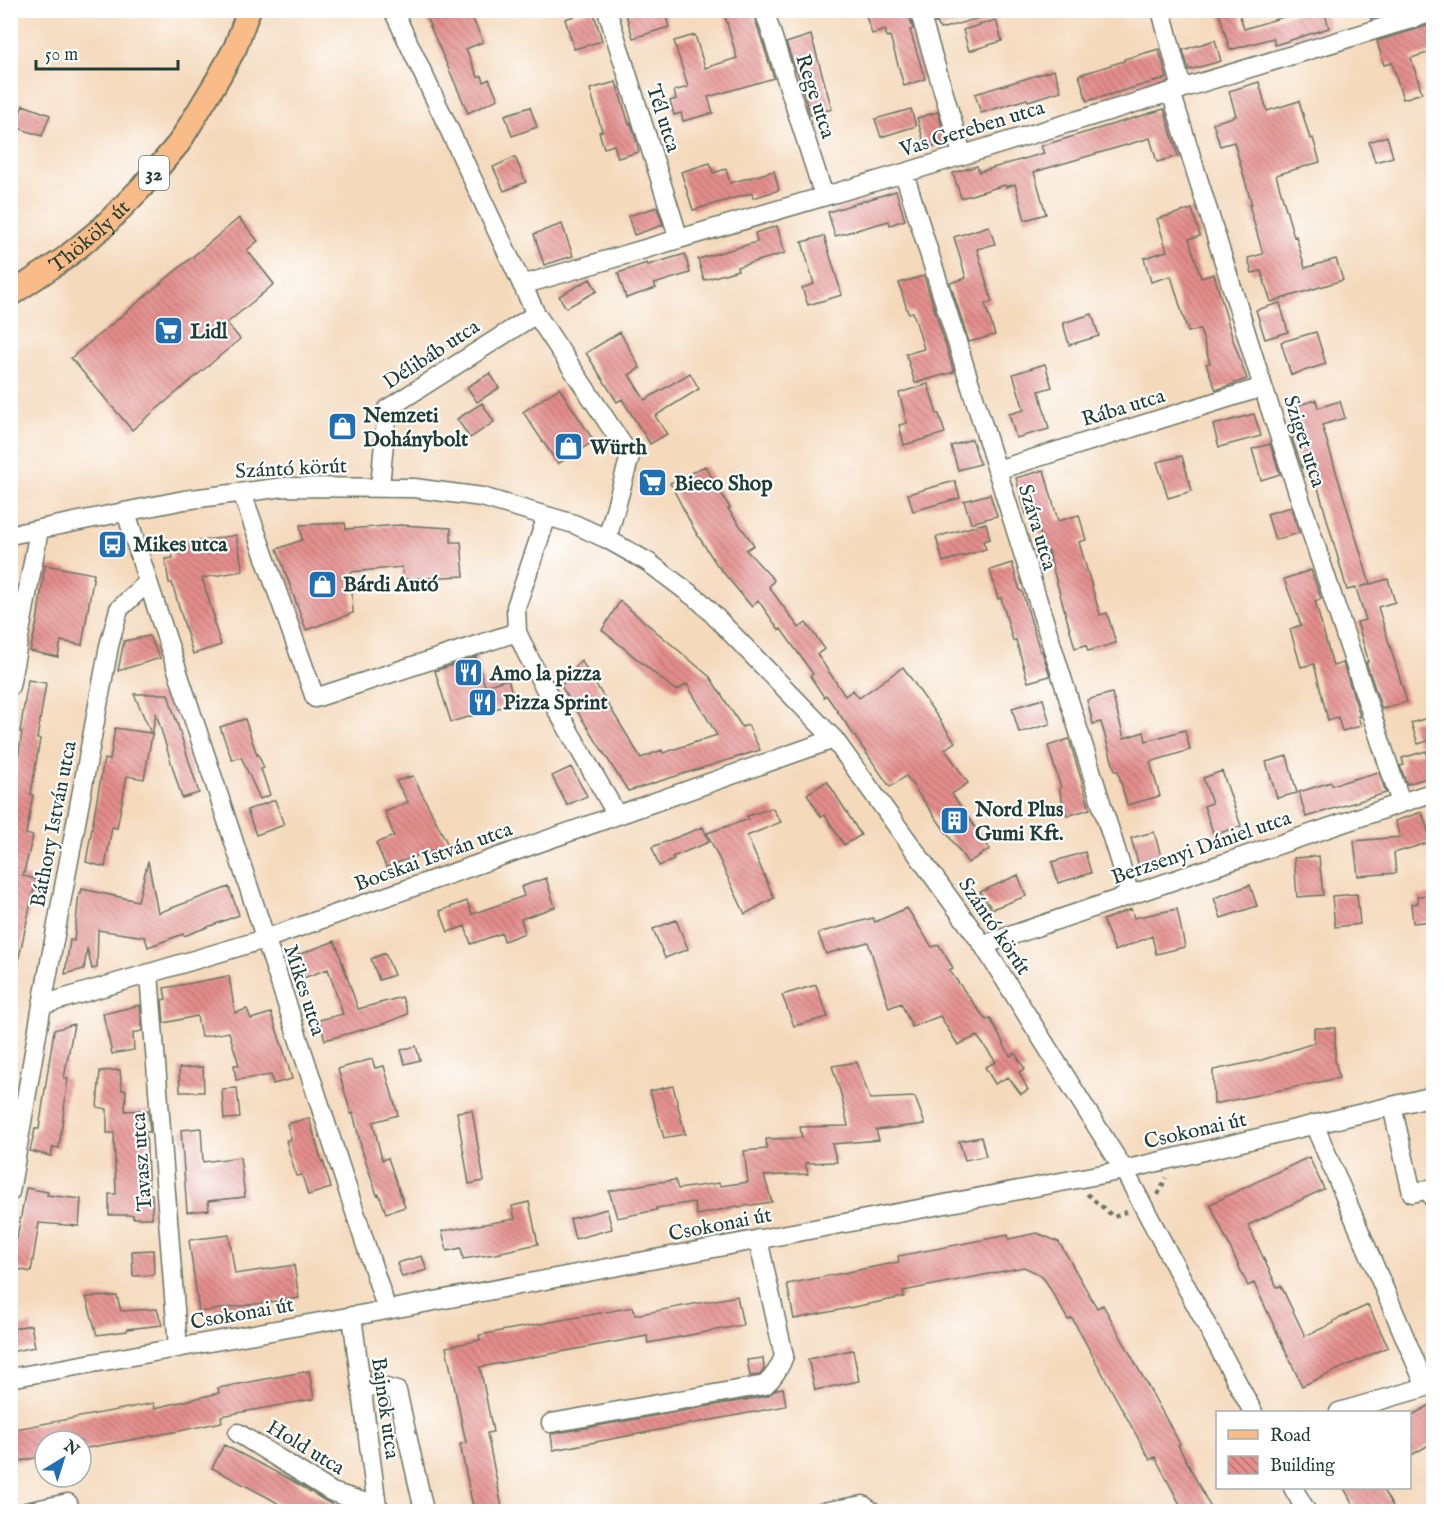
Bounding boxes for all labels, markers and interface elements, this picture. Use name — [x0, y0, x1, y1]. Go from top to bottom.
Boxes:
scale bar — [36, 33, 178, 71]
text: 50 m — [45, 44, 78, 67]
street label: Rege utca — [788, 51, 841, 143]
street label: Tél utca — [639, 81, 686, 157]
street label: Vas Gereben utca — [896, 94, 1049, 165]
road number: 32 — [139, 156, 169, 190]
street label: Thököly út — [45, 195, 137, 280]
street label: Délibáb utca — [378, 313, 486, 397]
supermarket icon: Lidl — [153, 315, 185, 347]
place label: Lidl — [190, 319, 229, 346]
street label: Rába utca — [1078, 383, 1169, 434]
street label: Sziget utca — [1276, 392, 1331, 492]
place label: Nemzeti Dohánybolt — [362, 403, 469, 454]
shop icon: Nemzeti Dohánybolt — [326, 411, 358, 443]
shop icon: Würth — [553, 431, 585, 463]
place label: Würth — [589, 435, 648, 462]
street label: Szántó körút — [235, 453, 348, 486]
supermarket icon: Bieco Shop — [637, 467, 669, 499]
place label: Bieco Shop — [674, 471, 773, 498]
street label: Száva utca — [1011, 481, 1063, 575]
bus stop icon: Mikes utca — [96, 528, 128, 560]
place label: Mikes utca — [133, 532, 228, 559]
shop icon: Bárdi Autó — [306, 568, 338, 600]
place label: Bárdi Autó — [343, 572, 439, 599]
restaurant icon: Amo la pizza — [453, 657, 485, 689]
place label: Amo la pizza — [489, 661, 602, 688]
restaurant icon: Pizza Sprint — [466, 686, 498, 718]
place label: Pizza Sprint — [503, 690, 608, 717]
street label: Báthory István utca — [25, 738, 84, 910]
place label: Nord Plus Gumi Kft. — [974, 797, 1064, 848]
building icon: Nord Plus Gumi Kft. — [938, 805, 970, 837]
street label: Berzsenyi Dániel utca — [1108, 805, 1296, 892]
street label: Bocskai István utca — [351, 816, 517, 898]
street label: Szántó körút — [951, 873, 1036, 981]
street label: Mikes utca — [276, 941, 331, 1040]
street label: Csokonai út — [1141, 1107, 1249, 1156]
street label: Tavasz utca — [126, 1111, 159, 1212]
street label: Csokonai út — [666, 1202, 774, 1249]
street label: Csokonai út — [188, 1292, 296, 1337]
street label: Bajnok utca — [364, 1356, 405, 1462]
legend — [1216, 1411, 1411, 1489]
street label: Hold utca — [261, 1414, 350, 1483]
text: Road — [1270, 1425, 1311, 1448]
north arrow — [33, 1429, 93, 1489]
text: N — [59, 1436, 83, 1461]
text: Building — [1270, 1455, 1335, 1478]

